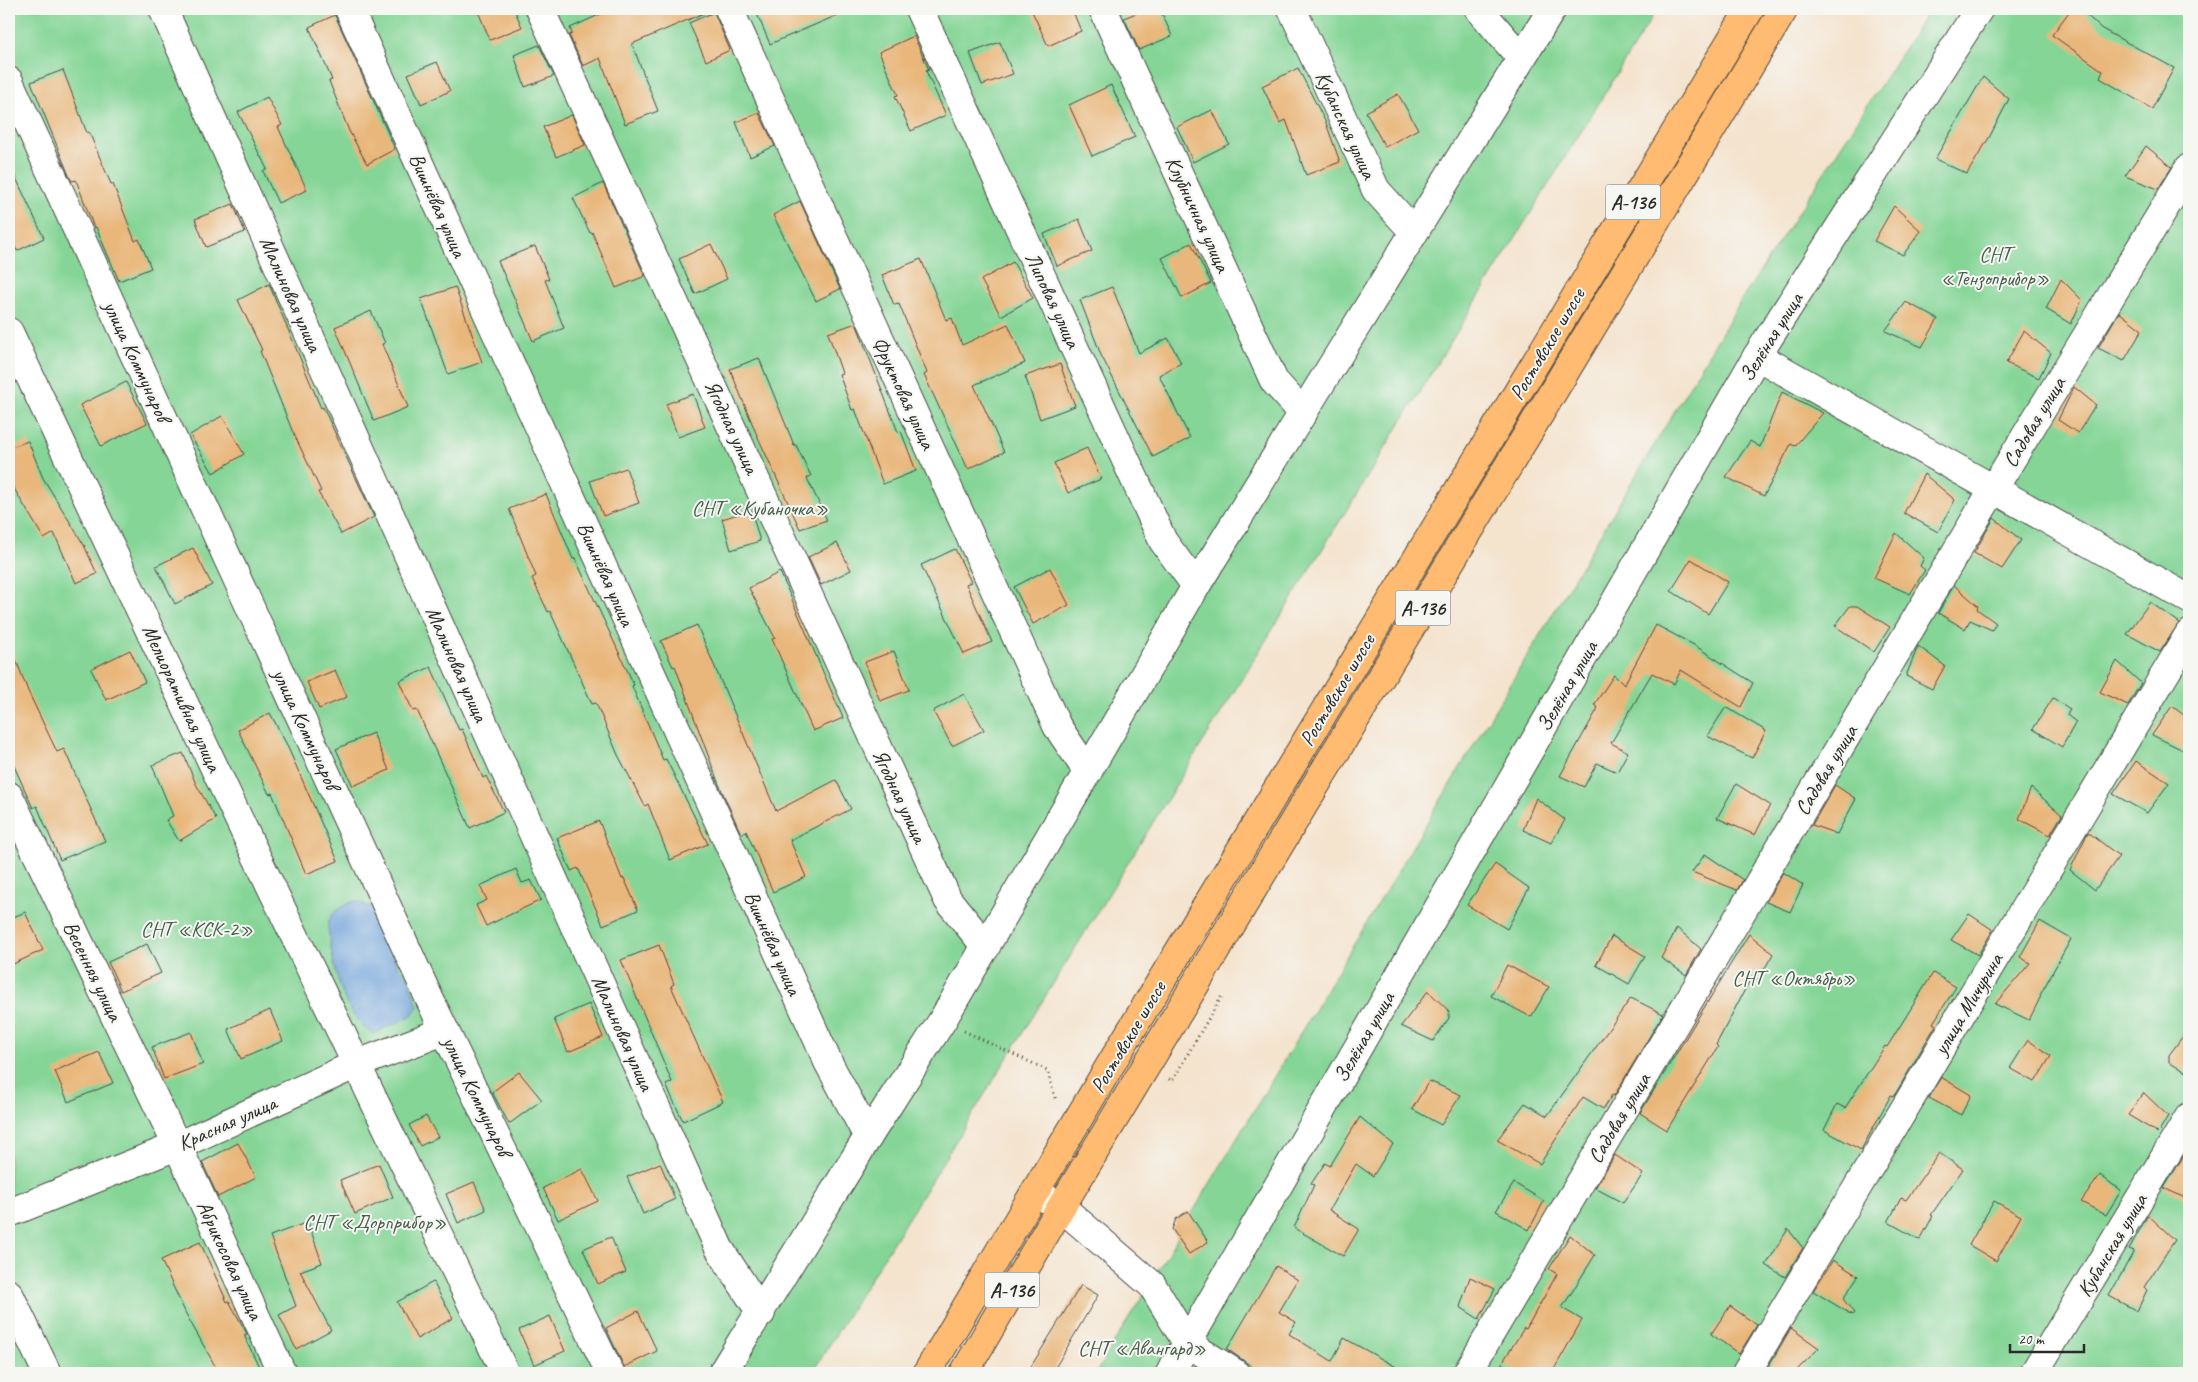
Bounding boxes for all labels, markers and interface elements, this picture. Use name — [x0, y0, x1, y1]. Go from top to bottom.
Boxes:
street label: Кубанская улица — [1310, 67, 1383, 185]
street label: Вишнёвая улица — [403, 149, 473, 263]
street label: Клубничная улица — [1160, 152, 1237, 278]
road number: А-136 — [1606, 184, 1660, 220]
street label: Малиновая улица — [254, 232, 329, 357]
park label: СНТ «Тензоприбор» — [1941, 241, 2049, 291]
street label: Липовая улица — [1020, 248, 1087, 354]
street label: Ростовское шоссе — [1503, 282, 1591, 405]
street label: Зелёная улица — [1734, 286, 1809, 386]
street label: улица Коммунаров — [97, 295, 178, 430]
street label: Фруктовая улица — [867, 333, 942, 455]
street label: Садовая улица — [1997, 371, 2072, 472]
street label: Ягодная улица — [699, 376, 766, 480]
park label: СНТ «Кубаночка» — [692, 495, 828, 521]
street label: Вишнёвая улица — [571, 518, 641, 632]
road number: А-136 — [1396, 590, 1450, 626]
street label: Малиновая улица — [420, 602, 495, 727]
street label: Мелиоративная улица — [137, 620, 228, 777]
street label: Ростовское шоссе — [1293, 628, 1381, 751]
street label: Зелёная улица — [1531, 635, 1604, 736]
street label: улица Коммунаров — [266, 663, 347, 798]
street label: Садовая улица — [1789, 719, 1864, 820]
street label: Ягодная улица — [867, 745, 934, 849]
street label: Вишнёвая улица — [738, 887, 808, 1001]
park label: СНТ «КСК-2» — [141, 916, 253, 942]
street label: Весенняя улица — [58, 917, 129, 1027]
street label: улица Мичурина — [1926, 947, 2009, 1061]
park label: СНТ «Октябрь» — [1732, 965, 1856, 991]
street label: Малиновая улица — [586, 971, 661, 1096]
street label: Ростовское шоссе — [1084, 975, 1172, 1098]
street label: Зелёная улица — [1328, 986, 1401, 1087]
street label: улица Коммунаров — [436, 1030, 519, 1164]
street label: Садовая улица — [1582, 1067, 1657, 1168]
street label: Красная улица — [174, 1089, 282, 1156]
street label: Кубанская улица — [2071, 1187, 2154, 1301]
street label: Абрикосовая улица — [191, 1196, 270, 1325]
park label: СНТ «Дорприбор» — [303, 1209, 447, 1235]
road number: А-136 — [984, 1272, 1040, 1308]
scale bar — [2010, 1322, 2084, 1354]
text: 20 m — [2018, 1330, 2045, 1349]
park label: СНТ «Авангард» — [1078, 1335, 1206, 1361]

